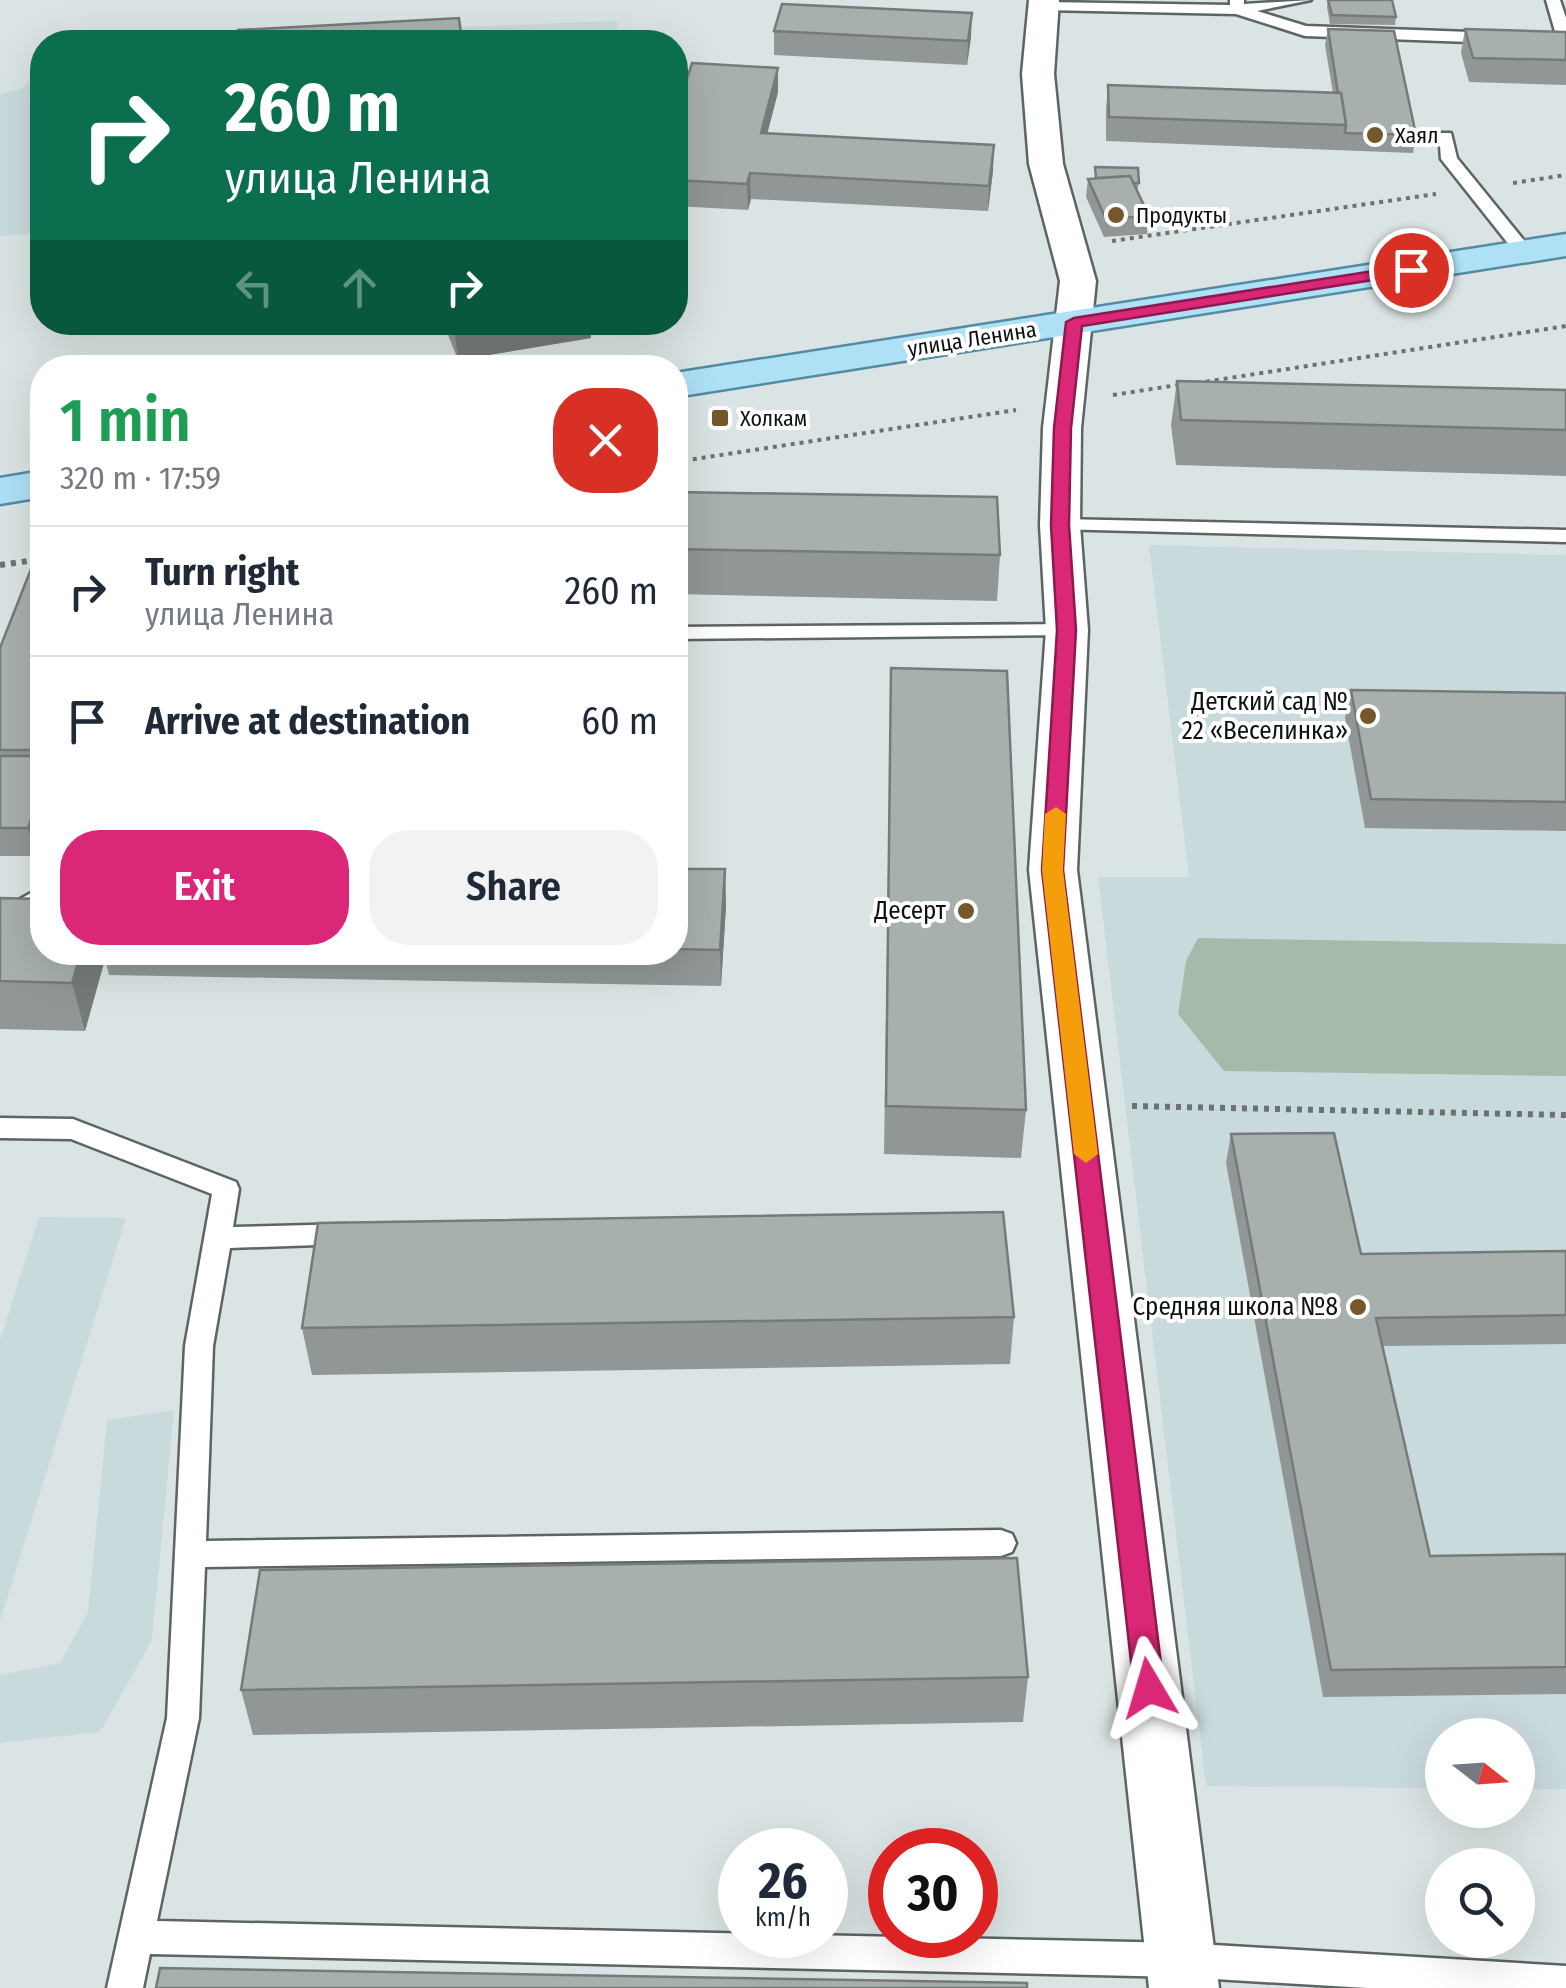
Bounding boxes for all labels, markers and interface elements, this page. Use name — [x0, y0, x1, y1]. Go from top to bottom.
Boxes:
text: 260 m — [225, 66, 400, 150]
icon: right — [60, 70, 190, 200]
place label: Хаял — [1395, 122, 1439, 149]
marker: Хаял — [1364, 124, 1386, 146]
text: улица Ленина — [225, 151, 491, 205]
place label: Продукты — [1136, 202, 1227, 229]
marker: Продукты — [1105, 204, 1127, 226]
pin — [1369, 228, 1454, 313]
icon: arrive — [1384, 243, 1439, 298]
icon: left — [227, 260, 282, 315]
icon: ahead — [332, 260, 387, 315]
icon: right — [437, 260, 492, 315]
street label: улица Ленина — [906, 315, 1038, 363]
text: 1 min — [60, 385, 191, 457]
button: close — [553, 388, 658, 493]
place label: Холкам — [740, 405, 807, 432]
marker: Холкам — [709, 407, 731, 429]
text: 320 m · 17:59 — [60, 459, 221, 497]
text: Turn right — [145, 549, 299, 595]
icon: right — [60, 564, 115, 619]
text: 260 m — [564, 568, 658, 614]
text: улица Ленина — [145, 595, 334, 633]
place label: Детский сад № 22 «Веселинка» — [1182, 687, 1348, 746]
icon: arrive — [60, 694, 115, 749]
text: Arrive at destination — [145, 698, 470, 744]
text: 60 m — [581, 698, 658, 744]
marker: Детский сад № 22 «Веселинка» — [1357, 705, 1379, 727]
button: Exit — [60, 830, 349, 945]
button: Share — [369, 830, 658, 945]
place label: Десерт — [873, 896, 947, 926]
marker: Десерт — [955, 900, 977, 922]
place label: Средняя школа №8 — [1132, 1292, 1338, 1322]
marker: Средняя школа №8 — [1347, 1296, 1369, 1318]
position arrow — [1097, 1636, 1201, 1740]
north arrow — [1425, 1718, 1535, 1828]
map controls — [1425, 1718, 1535, 1958]
speed limit sign: 30 — [868, 1828, 998, 1958]
button: search — [1425, 1848, 1535, 1958]
text: 26 — [758, 1851, 808, 1911]
text: km/h — [755, 1903, 811, 1933]

